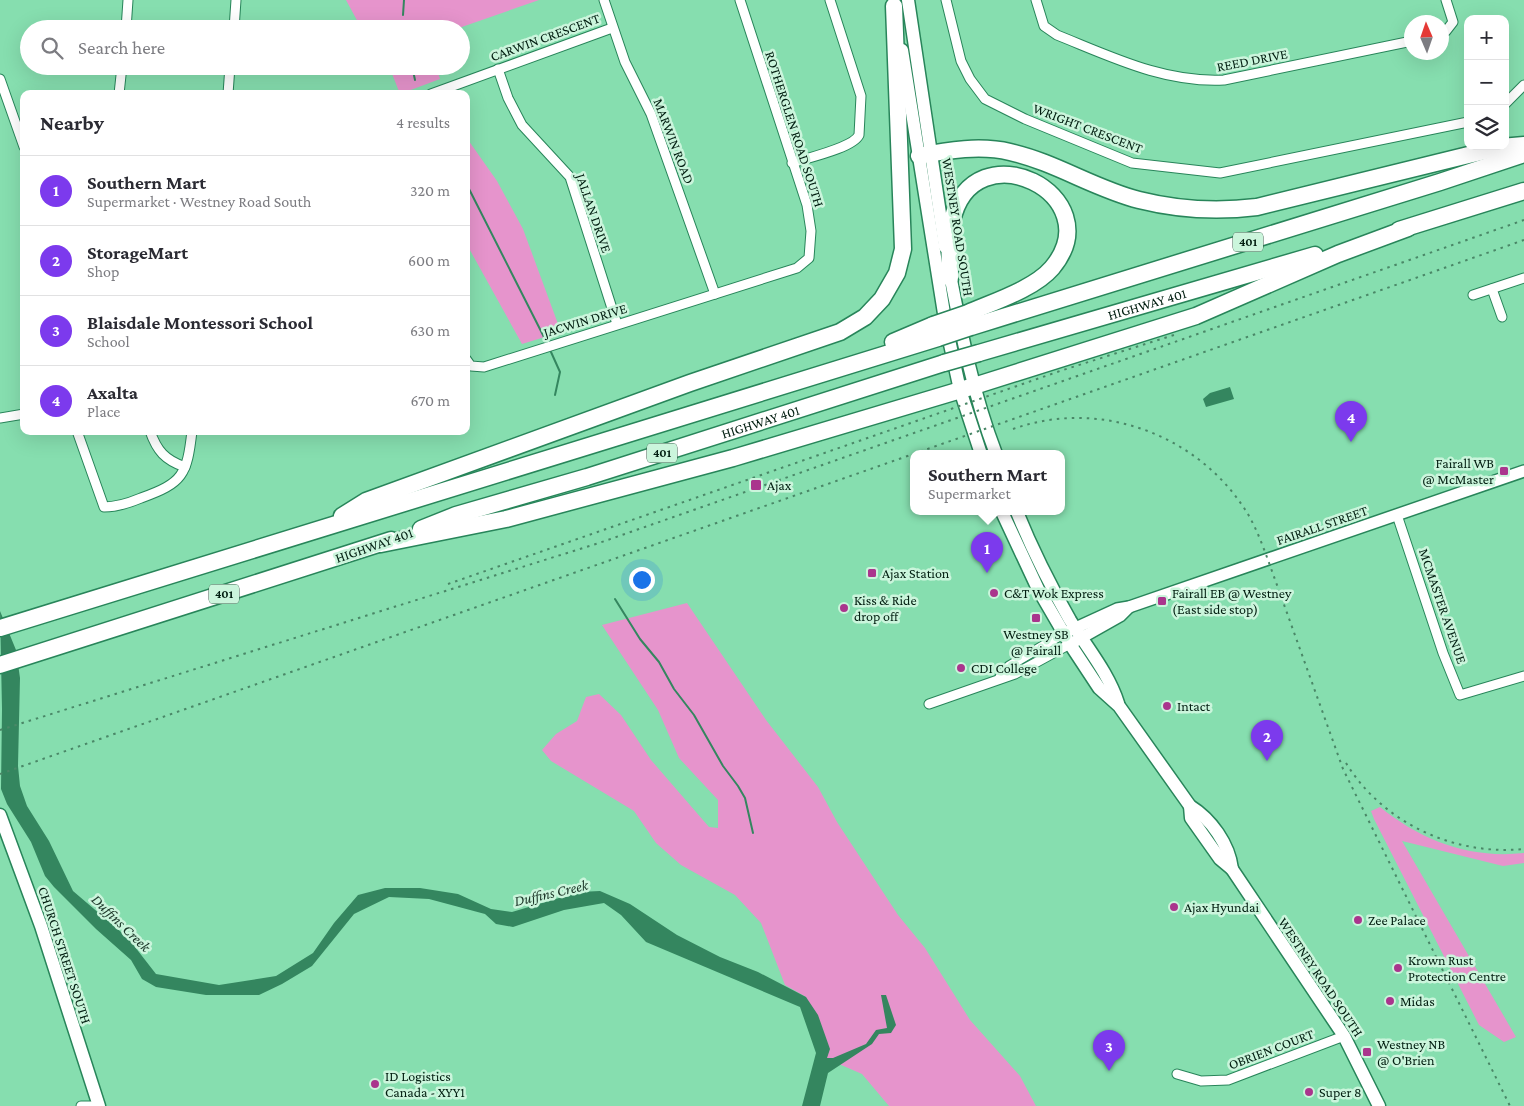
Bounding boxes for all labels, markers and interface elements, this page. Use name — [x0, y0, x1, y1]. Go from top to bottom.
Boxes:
street label: CARWIN CRESCENT — [488, 10, 602, 64]
north arrow — [1404, 15, 1449, 60]
map controls — [1464, 15, 1509, 150]
button: + — [1464, 15, 1509, 60]
search box — [20, 20, 470, 75]
icon: search — [38, 34, 66, 62]
text: Search here — [78, 37, 165, 58]
street label: REED DRIVE — [1215, 45, 1289, 75]
street label: ROTHERGLEN ROAD SOUTH — [762, 49, 828, 209]
button: − — [1464, 60, 1509, 105]
street label: MARWIN ROAD — [650, 96, 698, 186]
street label: WRIGHT CRESCENT — [1031, 100, 1145, 156]
button: layers — [1464, 105, 1509, 150]
text: Nearby — [40, 111, 104, 135]
text: 4 results — [396, 114, 450, 131]
street label: WESTNEY ROAD SOUTH — [939, 157, 977, 297]
street label: JALLAN DRIVE — [572, 169, 615, 255]
text: Southern Mart — [87, 172, 206, 193]
text: 1 — [53, 182, 59, 199]
text: 320 m — [410, 182, 450, 199]
text: Supermarket · Westney Road South — [87, 193, 311, 210]
road number: 401 — [1233, 232, 1263, 252]
text: StorageMart — [87, 242, 188, 263]
text: 2 — [52, 252, 60, 269]
text: 600 m — [408, 252, 450, 269]
text: Shop — [87, 263, 119, 280]
street label: HIGHWAY 401 — [1106, 285, 1188, 323]
street label: JACWIN DRIVE — [540, 300, 629, 341]
text: Blaisdale Montessori School — [87, 312, 313, 333]
text: 3 — [52, 322, 60, 339]
text: 630 m — [410, 322, 450, 339]
text: School — [87, 333, 130, 350]
text: Axalta — [87, 382, 138, 403]
text: 4 — [52, 392, 60, 409]
text: 670 m — [410, 392, 450, 409]
pin: 4 — [1335, 401, 1367, 442]
street label: HIGHWAY 401 — [719, 402, 802, 442]
text: Place — [87, 403, 120, 420]
road number: 401 — [647, 443, 677, 462]
popup — [910, 450, 1065, 515]
place label: Fairall WB @ McMaster — [1422, 455, 1494, 487]
text: Southern Mart — [928, 464, 1047, 485]
marker: Fairall WB @ McMaster — [1498, 465, 1510, 477]
place label: Ajax — [767, 477, 792, 494]
marker: Ajax — [749, 478, 763, 492]
text: Supermarket — [928, 485, 1011, 502]
street label: FAIRALL STREET — [1274, 502, 1370, 548]
street label: HIGHWAY 401 — [333, 524, 415, 566]
pin: 1 — [971, 532, 1003, 573]
street label: MCMASTER AVENUE — [1416, 546, 1470, 666]
place label: Ajax Station — [882, 565, 950, 582]
your location — [629, 567, 655, 593]
marker: Ajax Station — [866, 567, 878, 579]
road number: 401 — [209, 584, 239, 604]
place label: C&T Wok Express — [1004, 585, 1104, 601]
place label: Fairall EB @ Westney (East side stop) — [1172, 585, 1292, 618]
marker: C&T Wok Express — [988, 587, 1000, 599]
place label: Kiss & Ride drop off — [854, 592, 917, 624]
marker: Fairall EB @ Westney (East side stop) — [1156, 595, 1168, 607]
marker: Kiss & Ride drop off — [838, 602, 850, 614]
marker: Westney SB @ Fairall — [1030, 612, 1042, 624]
place label: Westney SB @ Fairall — [1003, 626, 1069, 658]
place label: CDI College — [971, 660, 1037, 676]
marker: CDI College — [955, 662, 967, 674]
place label: Intact — [1177, 698, 1211, 714]
marker: Intact — [1161, 700, 1173, 712]
pin: 2 — [1251, 720, 1283, 761]
water label: Duffins Creek — [512, 876, 591, 910]
street label: CHURCH STREET SOUTH — [35, 884, 95, 1026]
water label: Duffins Creek — [88, 891, 155, 957]
place label: Ajax Hyundai — [1184, 899, 1259, 916]
marker: Ajax Hyundai — [1168, 901, 1180, 913]
place label: Zee Palace — [1368, 912, 1426, 928]
marker: Zee Palace — [1352, 914, 1364, 926]
street label: WESTNEY ROAD SOUTH — [1275, 915, 1367, 1039]
place label: Krown Rust Protection Centre — [1408, 952, 1506, 984]
marker: Krown Rust Protection Centre — [1392, 962, 1404, 974]
place label: Midas — [1400, 993, 1435, 1009]
marker: Midas — [1384, 995, 1396, 1007]
street label: OBRIEN COURT — [1226, 1025, 1316, 1073]
pin: 3 — [1093, 1030, 1125, 1071]
place label: Westney NB @ O'Brien — [1377, 1036, 1445, 1068]
marker: Westney NB @ O'Brien — [1361, 1046, 1373, 1058]
place label: ID Logistics Canada - XYY1 — [385, 1068, 465, 1100]
marker: ID Logistics Canada - XYY1 — [369, 1078, 381, 1090]
place label: Super 8 — [1319, 1084, 1362, 1100]
marker: Super 8 — [1303, 1086, 1315, 1098]

